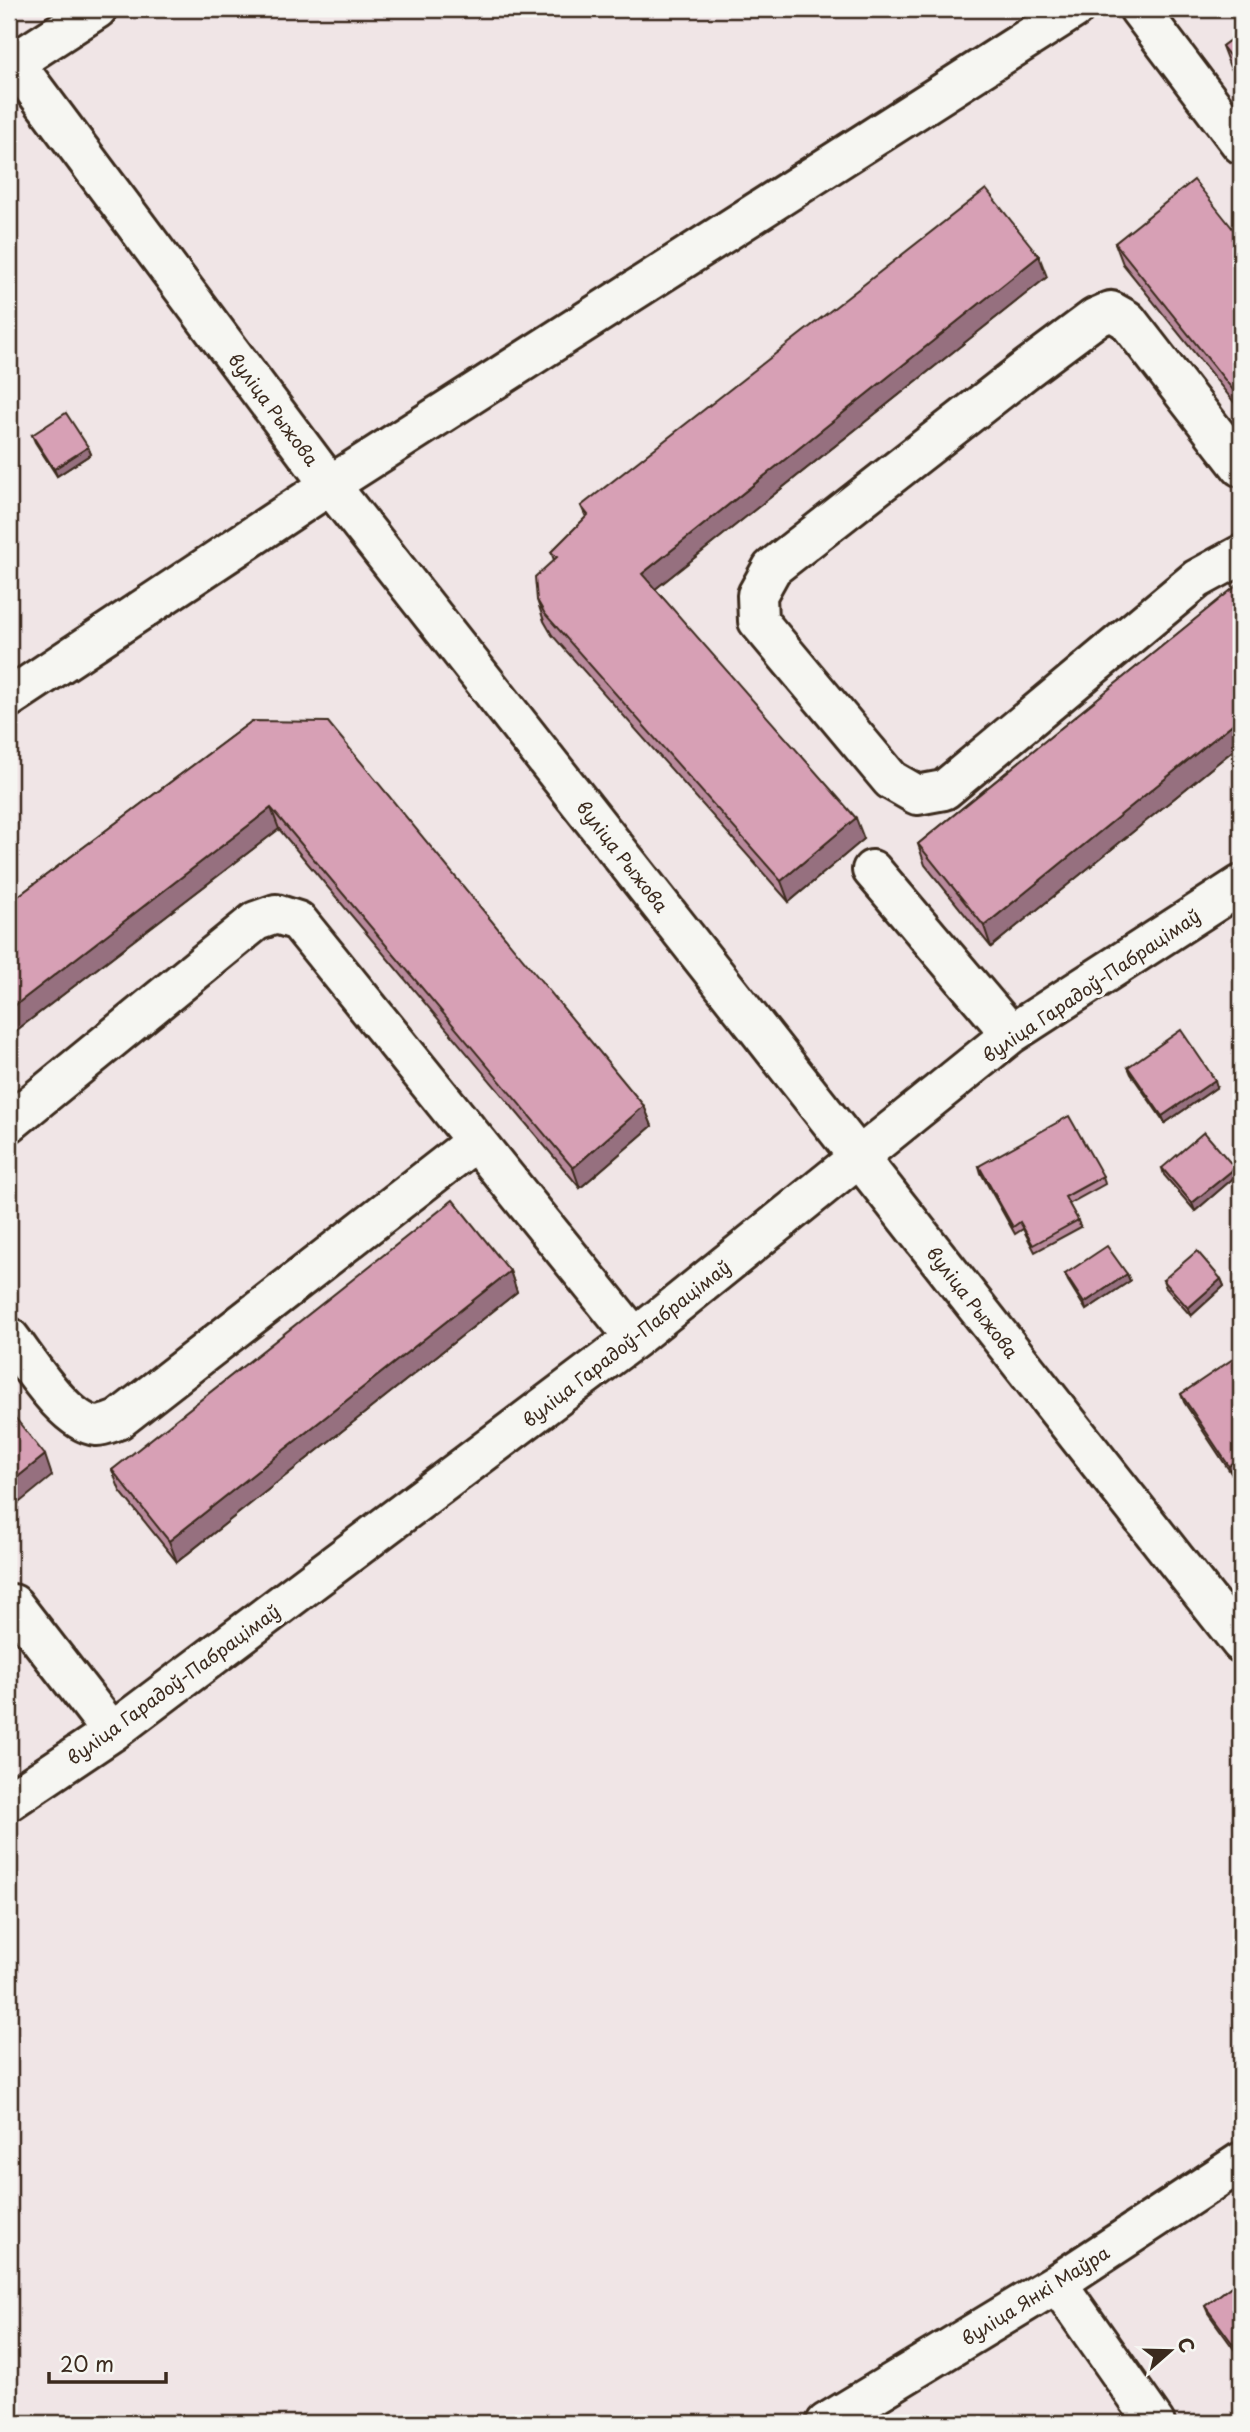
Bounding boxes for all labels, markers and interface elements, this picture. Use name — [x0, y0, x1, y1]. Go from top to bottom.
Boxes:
street label: вуліца Рыжова — [222, 347, 326, 472]
street label: вуліца Рыжова — [571, 794, 676, 918]
street label: вуліца Гарадоў-Пабрацімаў — [977, 902, 1205, 1068]
street label: вуліца Рыжова — [921, 1240, 1026, 1364]
street label: вуліца Гарадоў-Пабрацімаў — [516, 1253, 736, 1433]
street label: вуліца Гарадоў-Пабрацімаў — [61, 1597, 285, 1771]
street label: вуліца Янкі Маўра — [956, 2238, 1115, 2351]
north arrow — [1134, 2316, 1204, 2386]
text: С — [1171, 2333, 1203, 2356]
scale bar — [49, 2341, 166, 2385]
text: 20 m — [60, 2347, 114, 2379]

